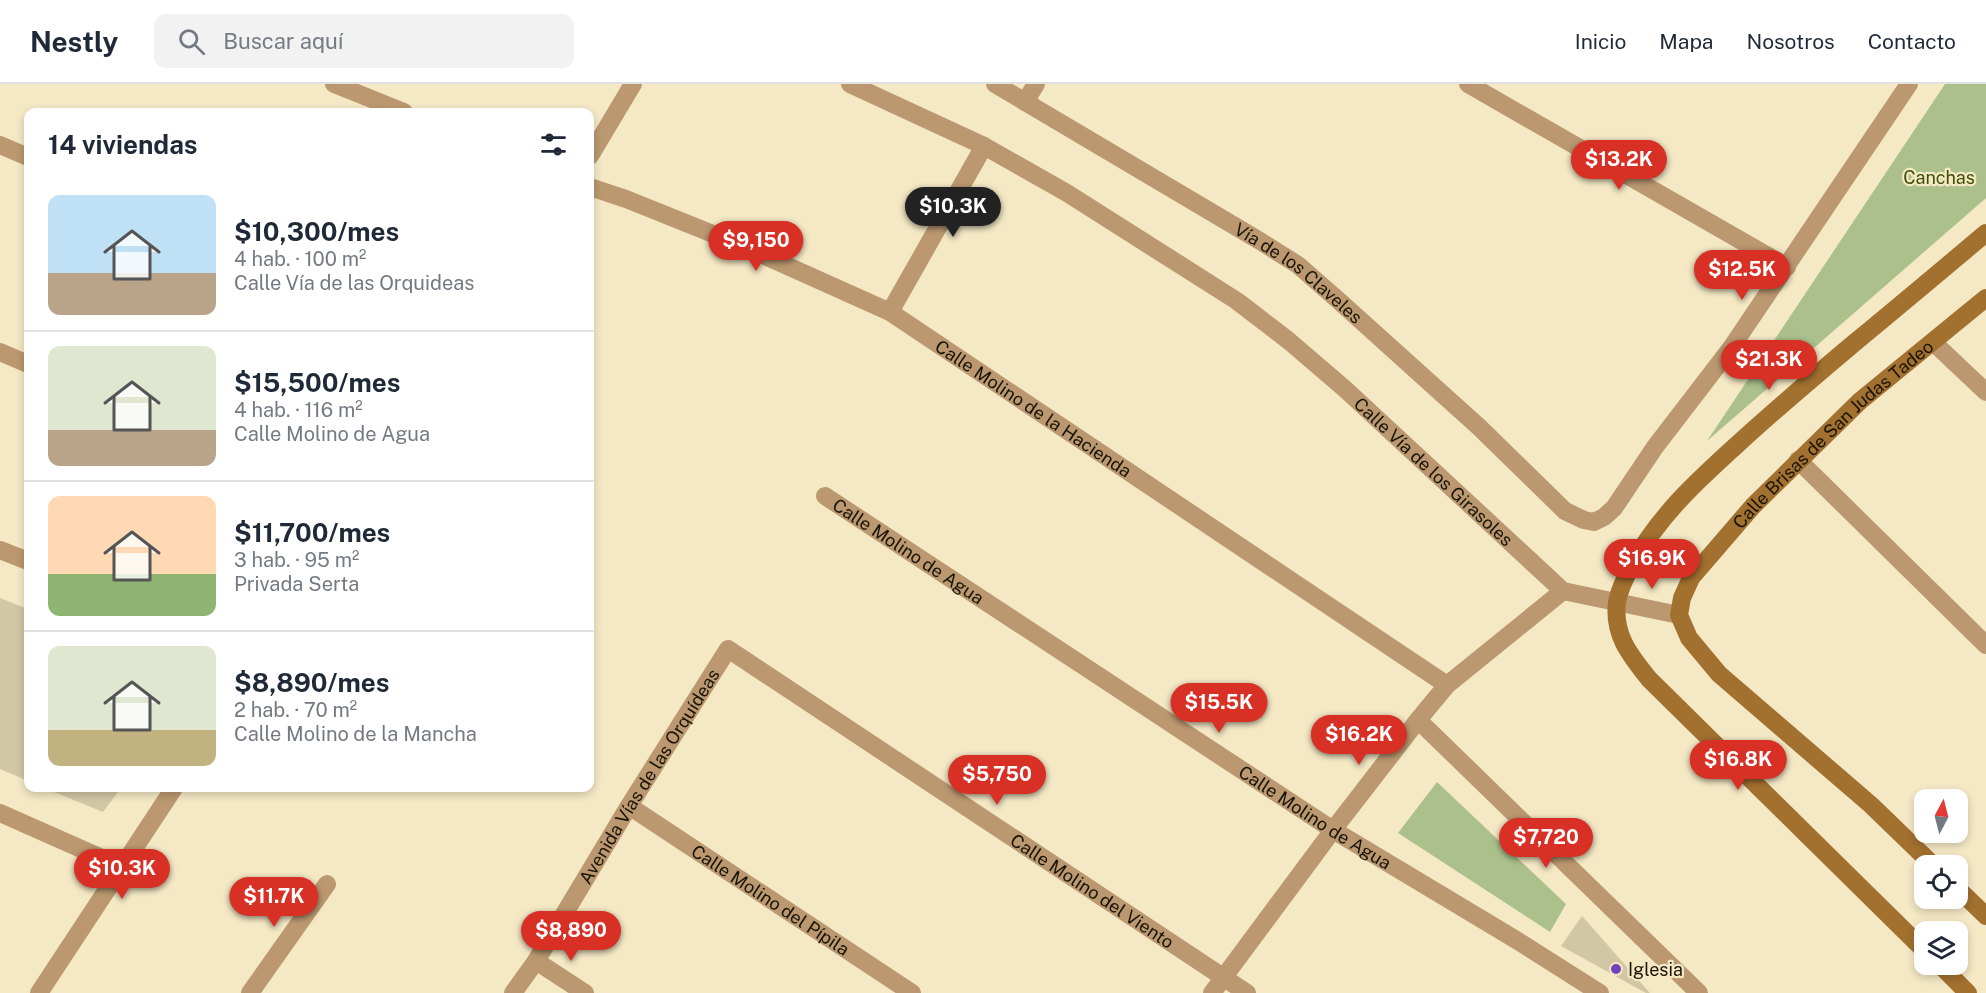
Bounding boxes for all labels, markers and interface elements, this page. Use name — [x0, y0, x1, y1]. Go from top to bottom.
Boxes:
search box — [154, 14, 574, 68]
text: Nestly — [30, 25, 118, 58]
icon: search — [175, 25, 208, 58]
text: Buscar aquí — [223, 28, 343, 54]
text: Inicio — [1575, 29, 1626, 54]
text: Mapa — [1659, 29, 1713, 54]
text: Nosotros — [1746, 29, 1835, 54]
text: Contacto — [1868, 29, 1956, 54]
icon: filters — [537, 128, 570, 161]
text: 14 viviendas — [48, 129, 197, 160]
pin: $13.2K — [1570, 140, 1668, 191]
text: $13.2K — [1585, 147, 1653, 171]
park label: Canchas — [1903, 167, 1975, 188]
pin: $10.3K — [904, 187, 1002, 238]
text: $10.3K — [919, 194, 987, 218]
text: $10,300/mes — [234, 216, 399, 247]
street label: Vía de los Claveles — [1231, 218, 1367, 327]
icon: home — [96, 219, 168, 291]
pin: $9,150 — [707, 221, 805, 272]
text: $9,150 — [722, 228, 790, 252]
text: 4 hab. · 100 m² — [234, 247, 366, 271]
pin: $12.5K — [1693, 250, 1791, 301]
text: $12.5K — [1708, 257, 1776, 281]
text: Calle Vía de las Orquideas — [234, 271, 474, 295]
street label: Calle Molino de la Hacienda — [932, 335, 1136, 481]
street label: Calle Brisas de San Judas Tadeo — [1728, 335, 1937, 533]
pin: $21.3K — [1720, 340, 1818, 391]
text: $21.3K — [1735, 347, 1803, 371]
text: $15,500/mes — [234, 367, 400, 398]
icon: home — [96, 370, 168, 442]
street label: Calle Vía de los Girasoles — [1350, 393, 1518, 550]
text: 4 hab. · 116 m² — [234, 398, 363, 422]
text: Calle Molino de Agua — [234, 422, 430, 446]
street label: Calle Molino de Agua — [829, 494, 988, 608]
text: $11,700/mes — [234, 517, 390, 548]
icon: home — [96, 520, 168, 592]
pin: $16.9K — [1603, 539, 1701, 590]
text: $16.9K — [1618, 546, 1686, 570]
text: 3 hab. · 95 m² — [234, 548, 359, 572]
text: Privada Serta — [234, 572, 359, 596]
street label: Avenida Vías de las Orquídeas — [574, 665, 723, 888]
text: $8,890/mes — [234, 667, 389, 698]
icon: home — [96, 670, 168, 742]
pin: $15.5K — [1170, 683, 1268, 734]
text: $15.5K — [1185, 690, 1253, 714]
text: 2 hab. · 70 m² — [234, 698, 357, 722]
pin: $16.2K — [1310, 715, 1408, 766]
text: Calle Molino de la Mancha — [234, 722, 477, 746]
text: $16.2K — [1325, 722, 1393, 746]
pin: $16.8K — [1689, 740, 1787, 791]
text: $16.8K — [1704, 747, 1772, 771]
pin: $5,750 — [948, 755, 1046, 806]
street label: Calle Molino de Agua — [1235, 761, 1395, 873]
text: $5,750 — [962, 762, 1032, 786]
north arrow — [1914, 789, 1968, 843]
map controls — [1914, 789, 1968, 975]
pin: $7,720 — [1497, 818, 1595, 869]
text: $7,720 — [1513, 825, 1579, 849]
street label: Calle Molino del Viento — [1007, 829, 1178, 952]
street label: Calle Molino del Pípila — [688, 840, 854, 959]
pin: $10.3K — [73, 849, 171, 900]
button: locate — [1914, 855, 1968, 909]
text: $10.3K — [88, 856, 156, 880]
pin: $11.7K — [225, 877, 323, 928]
text: $11.7K — [243, 884, 305, 908]
pin: $8,890 — [522, 911, 620, 962]
text: $8,890 — [535, 918, 607, 942]
button: layers — [1914, 921, 1968, 975]
place label: Iglesia — [1628, 959, 1683, 980]
marker: Iglesia — [1609, 962, 1623, 976]

